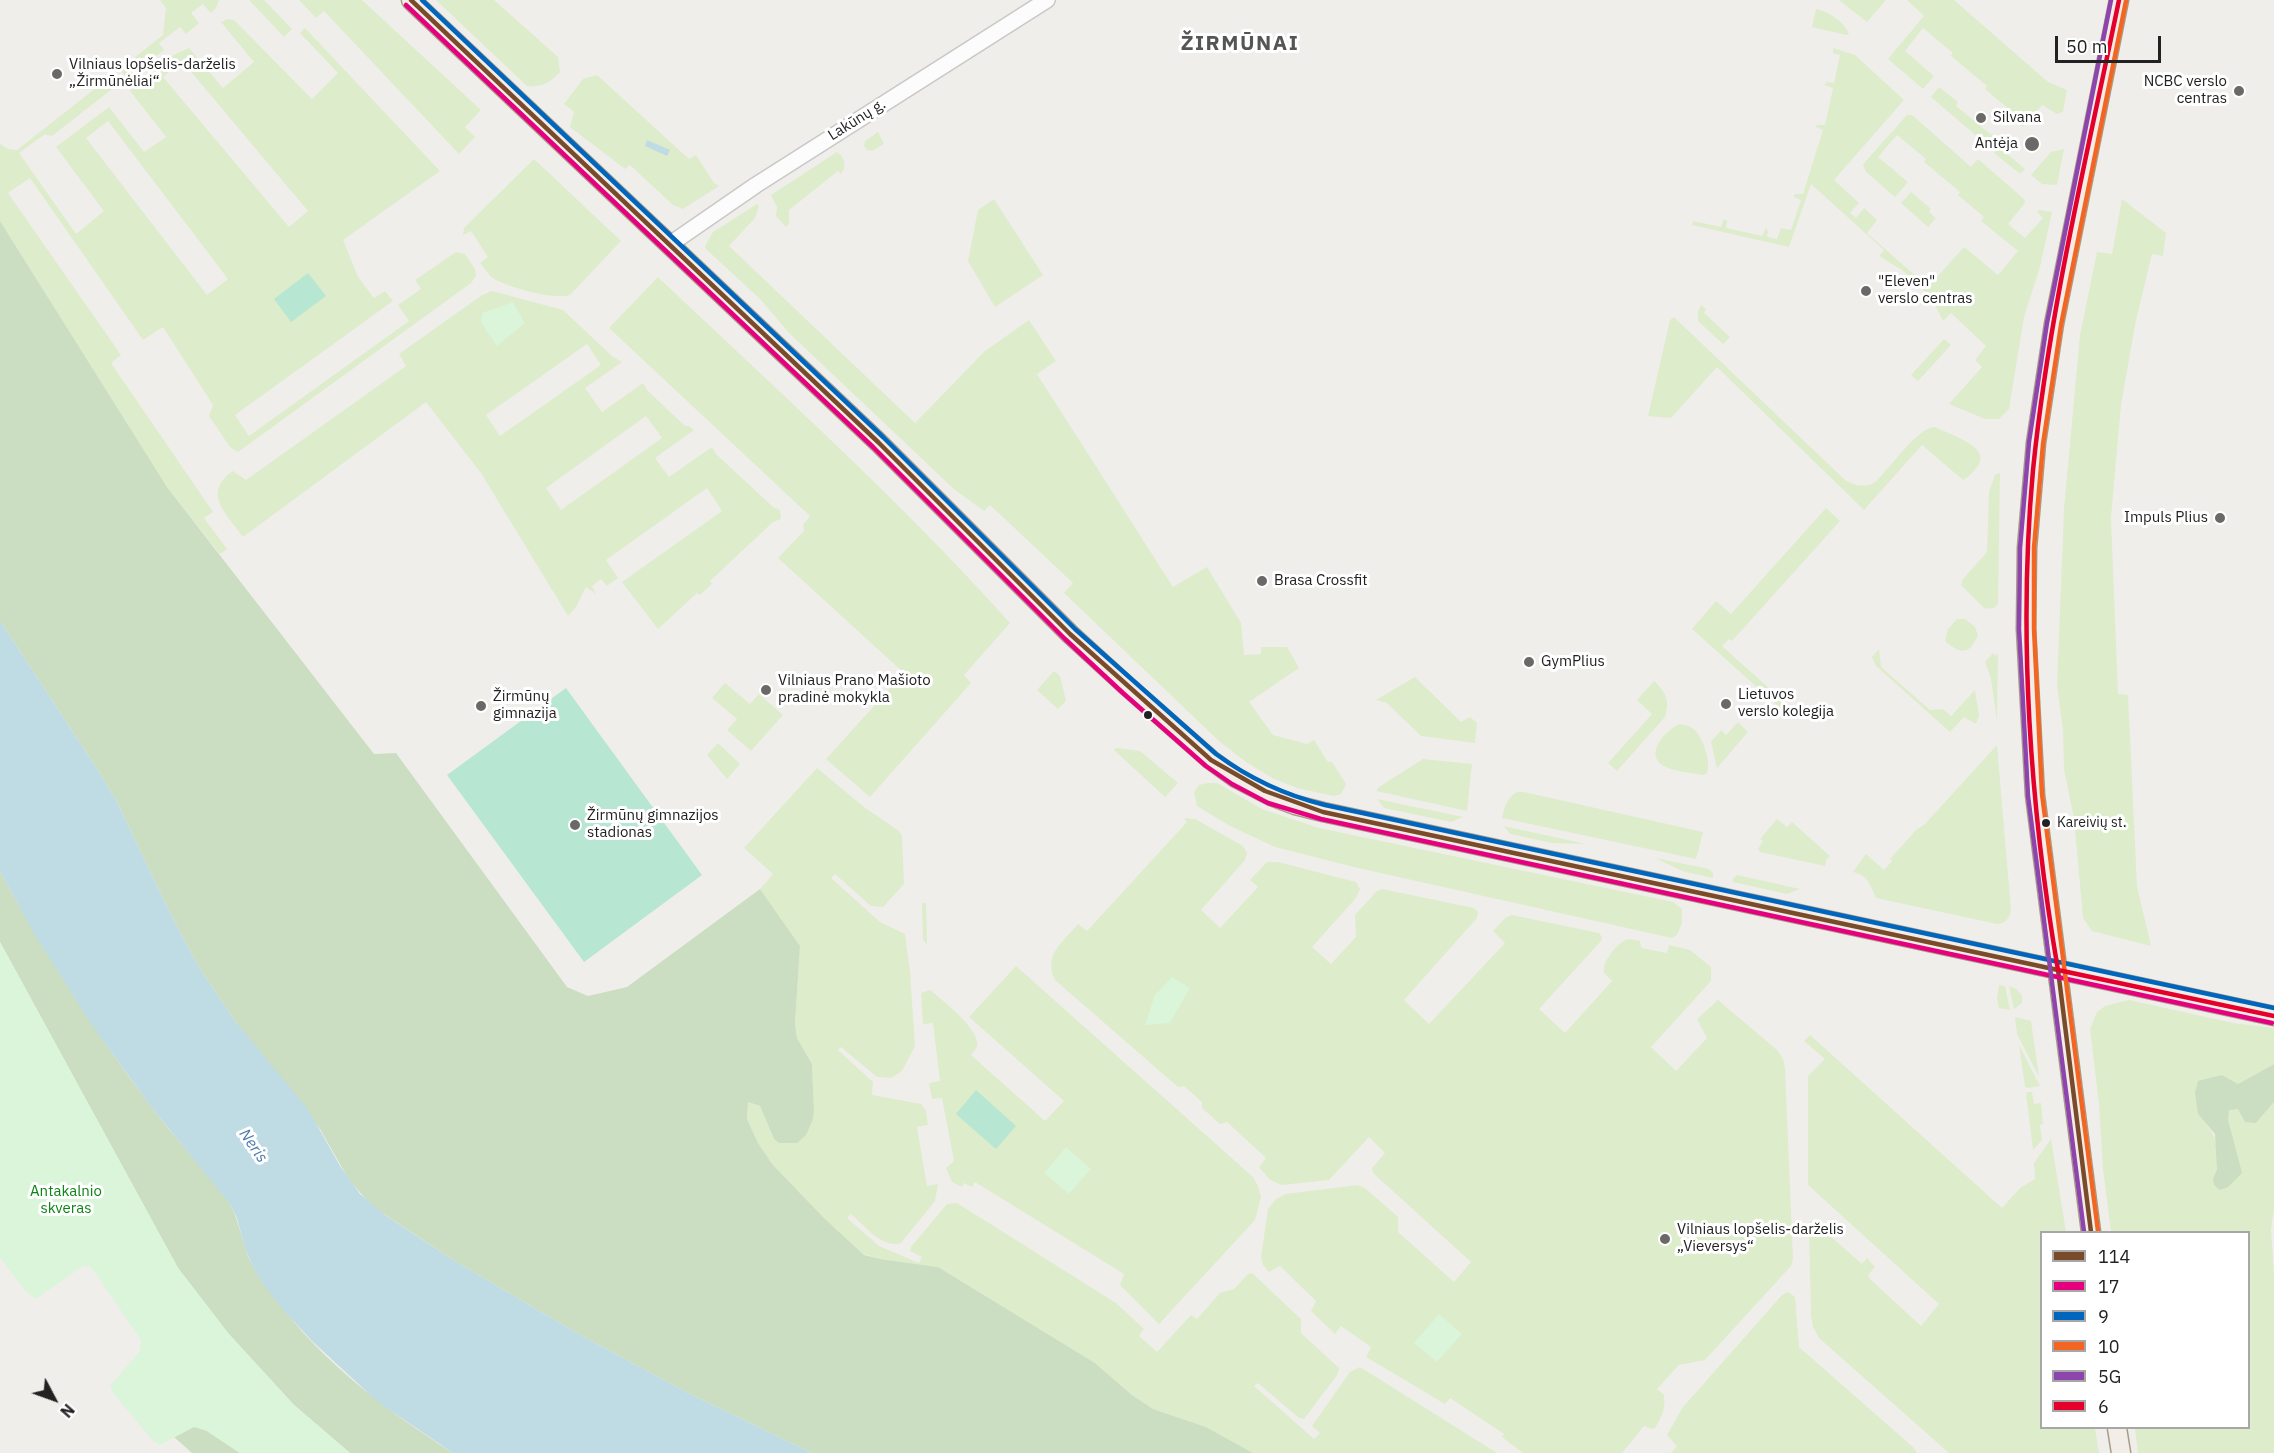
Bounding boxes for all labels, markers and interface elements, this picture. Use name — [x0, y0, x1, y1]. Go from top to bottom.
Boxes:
scale bar — [2058, 24, 2164, 62]
district label: ŽIRMŪNAI — [1181, 31, 1299, 57]
text: 50 m — [2066, 35, 2108, 58]
place label: Vilniaus lopšelis-darželis „Žirmūnėliai“ — [69, 56, 236, 91]
marker: Vilniaus lopšelis-darželis „Žirmūnėliai“ — [50, 67, 64, 81]
place label: NCBC verslo centras — [2144, 73, 2227, 108]
marker: NCBC verslo centras — [2232, 84, 2246, 98]
street label: Lakūnų g. — [825, 95, 889, 145]
place label: Silvana — [1993, 109, 2041, 127]
marker: Silvana — [1974, 111, 1988, 125]
place label: Antėja — [1975, 135, 2018, 153]
marker: Antėja — [2023, 135, 2041, 153]
place label: "Eleven" verslo centras — [1878, 273, 1973, 308]
marker: "Eleven" verslo centras — [1859, 284, 1873, 298]
place label: Impuls Plius — [2124, 509, 2208, 527]
marker: Impuls Plius — [2213, 511, 2227, 525]
place label: Brasa Crossfit — [1274, 572, 1367, 590]
marker: Brasa Crossfit — [1255, 574, 1269, 588]
place label: GymPlius — [1541, 653, 1605, 671]
marker: GymPlius — [1522, 655, 1536, 669]
place label: Vilniaus Prano Mašioto pradinė mokykla — [778, 672, 931, 707]
marker: Vilniaus Prano Mašioto pradinė mokykla — [759, 683, 773, 697]
place label: Lietuvos verslo kolegija — [1738, 686, 1834, 721]
place label: Žirmūnų gimnazija — [493, 688, 557, 723]
marker: Lietuvos verslo kolegija — [1719, 697, 1733, 711]
marker: Žirmūnų gimnazija — [474, 699, 488, 713]
unlabelled marker — [1142, 709, 1154, 721]
place label: Žirmūnų gimnazijos stadionas — [587, 807, 719, 842]
place label: Kareivių st. — [2057, 815, 2126, 831]
marker: Kareivių st. — [2040, 817, 2052, 829]
marker: Žirmūnų gimnazijos stadionas — [568, 818, 582, 832]
water label: Neris — [235, 1125, 271, 1167]
park label: Antakalnio skveras — [30, 1183, 102, 1218]
place label: Vilniaus lopšelis-darželis „Vieversys“ — [1677, 1221, 1844, 1256]
legend — [2040, 1231, 2250, 1429]
marker: Vilniaus lopšelis-darželis „Vieversys“ — [1658, 1232, 1672, 1246]
text: 114 — [2098, 1245, 2130, 1268]
text: 17 — [2098, 1275, 2120, 1298]
text: 9 — [2098, 1305, 2109, 1328]
text: 10 — [2098, 1335, 2120, 1358]
text: 5G — [2098, 1365, 2121, 1388]
north arrow — [24, 1369, 84, 1429]
text: 6 — [2098, 1395, 2109, 1418]
text: N — [56, 1400, 79, 1422]

